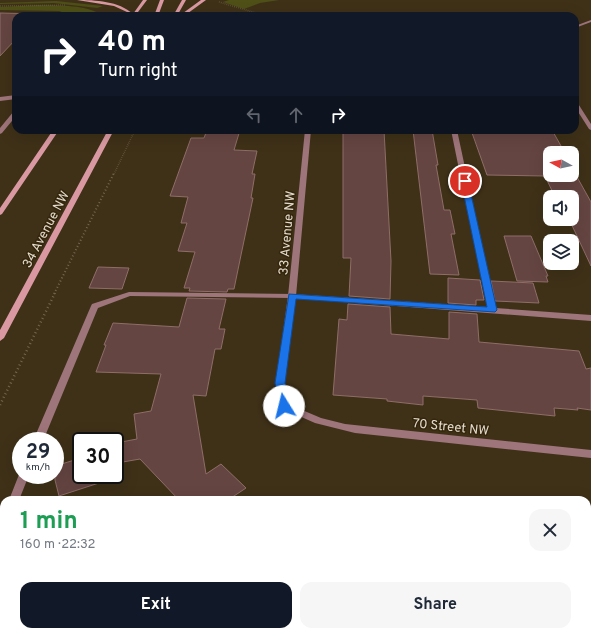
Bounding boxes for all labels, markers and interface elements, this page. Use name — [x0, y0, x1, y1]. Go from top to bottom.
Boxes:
text: 40 m — [98, 25, 166, 61]
icon: right — [32, 28, 84, 80]
text: Turn right — [98, 60, 178, 83]
icon: left — [243, 104, 265, 126]
icon: ahead — [285, 104, 307, 126]
icon: right — [327, 104, 349, 126]
north arrow — [543, 146, 579, 182]
map controls — [543, 146, 579, 270]
pin — [448, 164, 482, 198]
icon: arrive — [454, 170, 476, 192]
street label: 34 Avenue NW — [20, 189, 74, 271]
street label: 33 Avenue NW — [276, 190, 300, 276]
button: sound — [543, 190, 579, 226]
button: layers — [543, 234, 579, 270]
position arrow — [263, 385, 305, 427]
street label: 70 Street NW — [412, 416, 490, 440]
speed limit sign: 30 — [72, 432, 124, 484]
text: 29 — [26, 440, 50, 466]
text: km/h — [26, 461, 50, 474]
text: 1 min — [20, 507, 78, 537]
button: close — [529, 509, 571, 551]
text: 160 m · 22:32 — [20, 537, 96, 553]
button: Exit — [20, 582, 292, 628]
button: Share — [300, 582, 571, 628]

